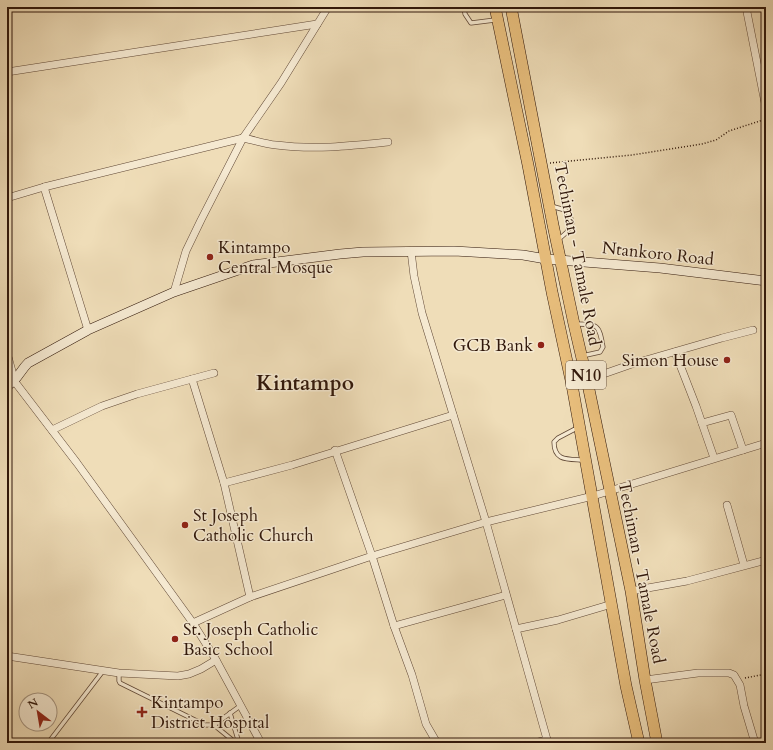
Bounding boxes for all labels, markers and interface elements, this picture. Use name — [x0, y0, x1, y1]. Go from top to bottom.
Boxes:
street label: Techiman - Tamale Road — [549, 161, 607, 347]
place label: Kintampo Central Mosque — [218, 236, 333, 279]
street label: Ntankoro Road — [601, 236, 715, 271]
marker: Kintampo Central Mosque — [205, 252, 215, 262]
place label: GCB Bank — [453, 334, 534, 357]
marker: GCB Bank — [536, 340, 546, 350]
place label: Simon House — [622, 349, 719, 372]
marker: Simon House — [722, 355, 732, 365]
road number: N10 — [566, 361, 606, 389]
district label: Kintampo — [256, 369, 354, 398]
street label: Techiman - Tamale Road — [613, 479, 671, 665]
place label: St Joseph Catholic Church — [193, 504, 314, 547]
marker: St Joseph Catholic Church — [180, 520, 190, 530]
place label: St. Joseph Catholic Basic School — [183, 618, 318, 661]
marker: St. Joseph Catholic Basic School — [170, 634, 180, 644]
place label: Kintampo District Hospital — [151, 691, 270, 734]
north arrow — [18, 692, 58, 732]
text: N — [25, 695, 41, 713]
marker: Kintampo District Hospital — [136, 706, 148, 718]

